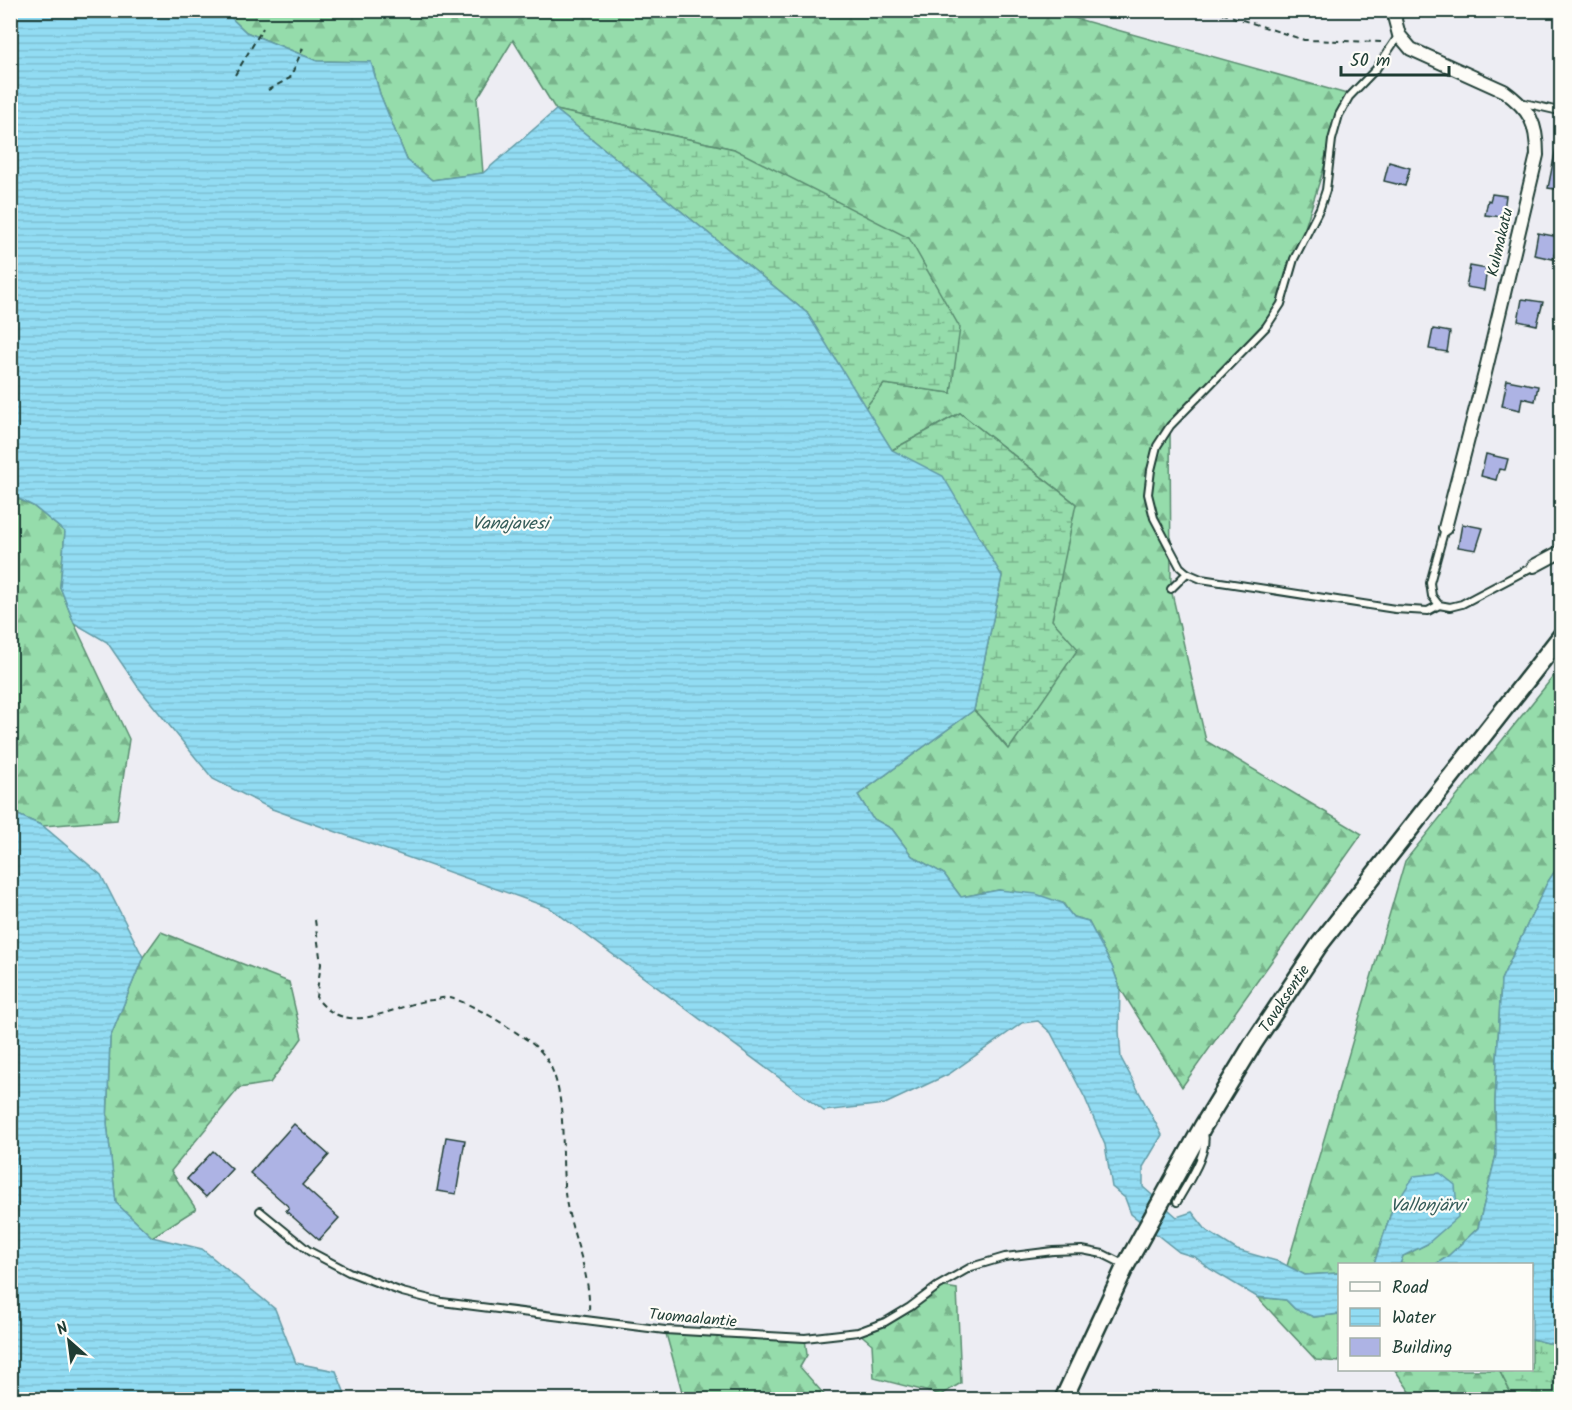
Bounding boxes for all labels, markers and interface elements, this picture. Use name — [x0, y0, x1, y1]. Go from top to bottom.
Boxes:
scale bar — [1341, 39, 1449, 77]
text: 50 m — [1350, 47, 1390, 76]
street label: Kulmakatu — [1480, 205, 1521, 279]
water label: Vanajavesi — [472, 510, 552, 539]
street label: Tavaksentie — [1253, 960, 1317, 1038]
water label: Vallonjärvi — [1390, 1192, 1469, 1221]
legend — [1338, 1263, 1533, 1371]
text: Road — [1392, 1274, 1429, 1303]
street label: Tuomaalantie — [648, 1302, 738, 1335]
text: Water — [1392, 1304, 1437, 1333]
north arrow — [39, 1311, 99, 1371]
text: N — [52, 1316, 73, 1342]
text: Building — [1392, 1334, 1452, 1363]

